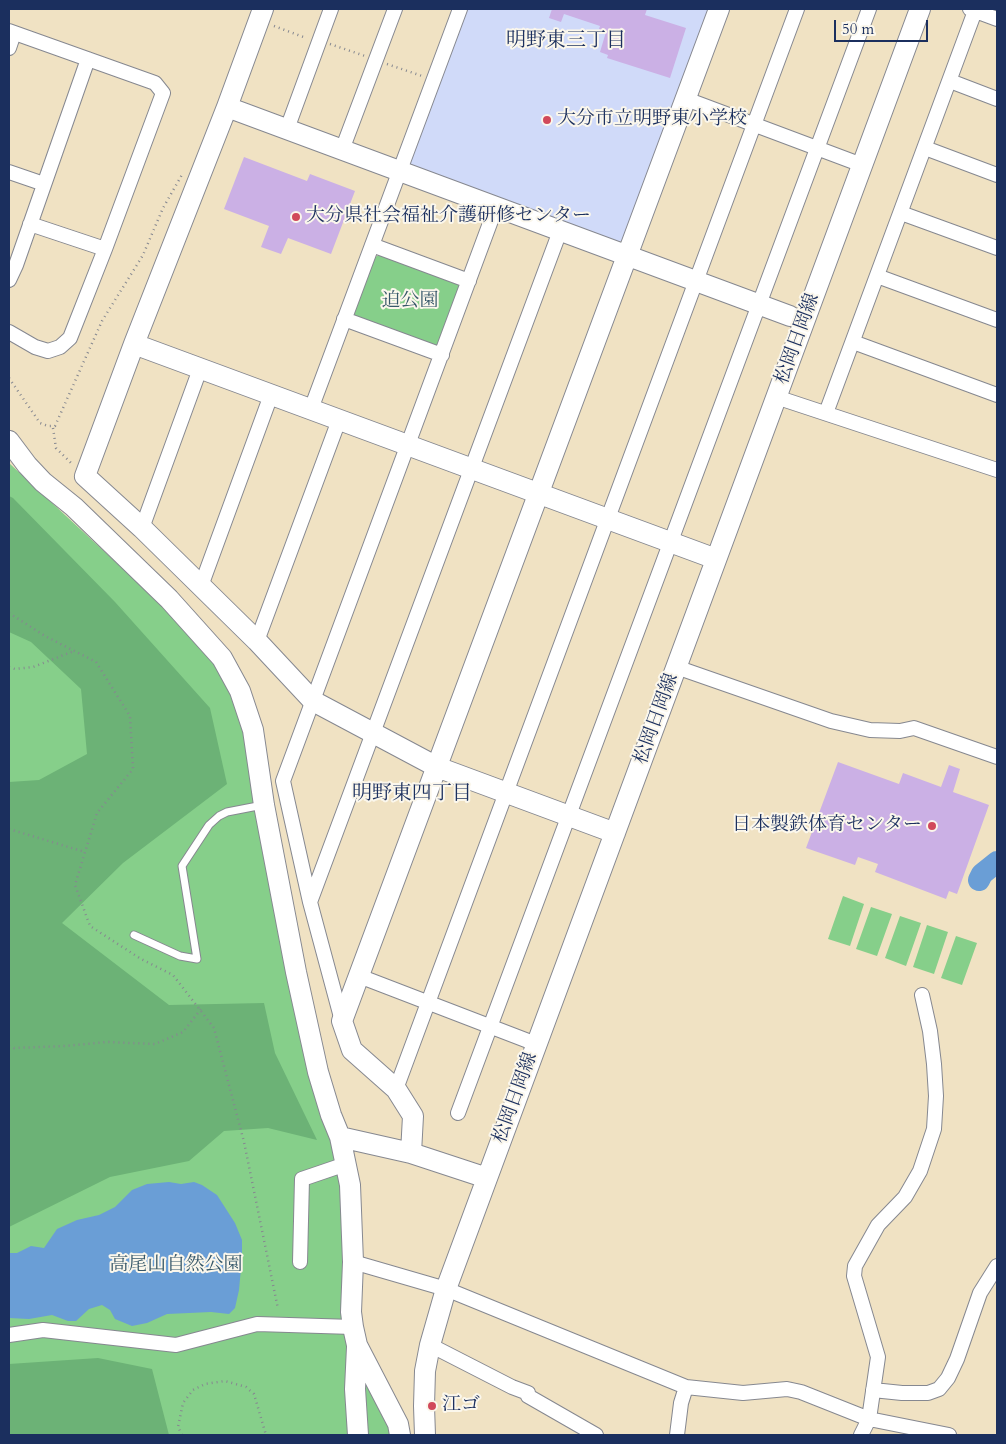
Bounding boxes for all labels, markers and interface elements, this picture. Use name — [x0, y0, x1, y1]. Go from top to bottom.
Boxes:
scale bar — [836, 10, 930, 42]
text: 50 m — [842, 19, 874, 39]
district label: 明野東三丁目 — [506, 29, 626, 53]
place label: 大分市立明野東小学校 — [557, 109, 747, 131]
marker: 大分市立明野東小学校 — [541, 114, 553, 126]
place label: 大分県社会福祉介護研修センター — [306, 206, 591, 228]
marker: 大分県社会福祉介護研修センター — [290, 211, 302, 223]
street label: 松岡日岡線 — [771, 290, 825, 388]
park label: 迫公園 — [382, 291, 438, 313]
street label: 松岡日岡線 — [630, 670, 684, 768]
district label: 明野東四丁目 — [352, 782, 472, 806]
place label: 日本製鉄体育センター — [732, 815, 922, 837]
marker: 日本製鉄体育センター — [926, 820, 938, 832]
street label: 松岡日岡線 — [489, 1049, 543, 1147]
park label: 高尾山自然公園 — [110, 1255, 242, 1277]
place label: 江ゴ — [442, 1395, 480, 1417]
marker: 江ゴ — [426, 1400, 438, 1412]

